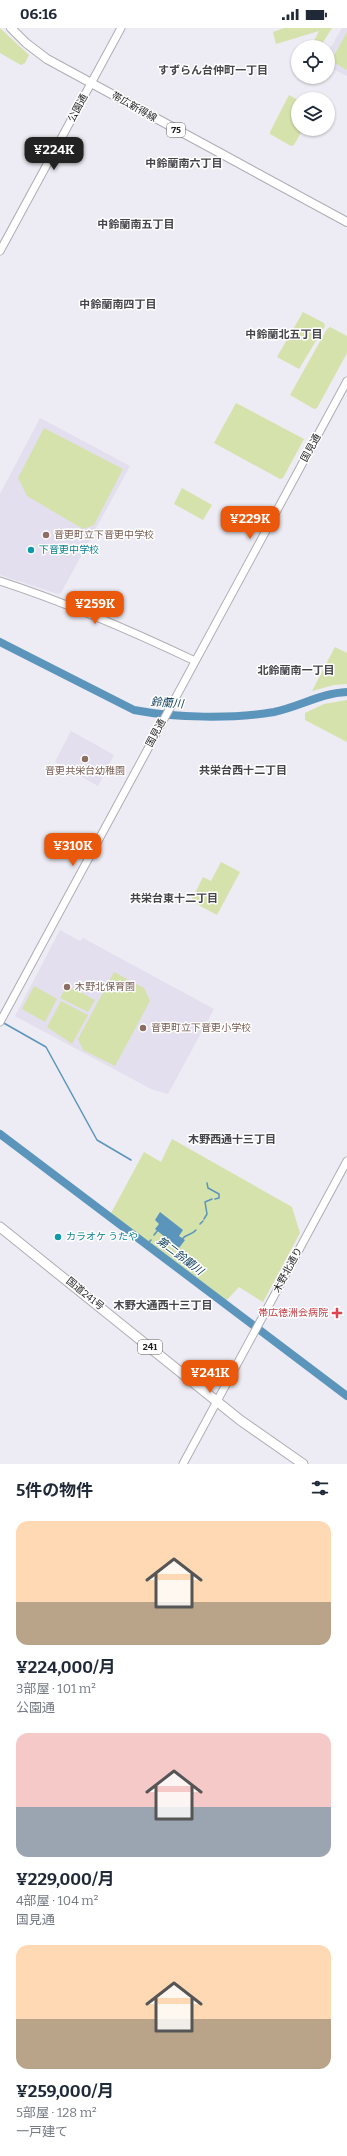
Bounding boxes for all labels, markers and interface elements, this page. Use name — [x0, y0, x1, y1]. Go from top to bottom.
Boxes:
text: 06:16 — [20, 5, 57, 23]
map controls — [291, 40, 335, 136]
button: locate — [291, 40, 335, 84]
district label: すずらん台仲町一丁目 — [158, 64, 268, 77]
street label: 帯広新得線 — [109, 90, 159, 124]
street label: 公園通 — [66, 92, 90, 124]
button: layers — [291, 92, 335, 136]
road number: 75 — [167, 123, 185, 137]
pin: ¥224K — [26, 137, 82, 171]
text: ¥224K — [34, 142, 74, 157]
district label: 中鈴蘭南六丁目 — [146, 157, 223, 170]
district label: 中鈴蘭南五丁目 — [98, 218, 175, 231]
district label: 中鈴蘭南四丁目 — [80, 298, 157, 311]
district label: 中鈴蘭北五丁目 — [246, 328, 323, 341]
street label: 国見通 — [298, 432, 324, 464]
pin: ¥229K — [222, 506, 278, 540]
text: ¥229K — [230, 511, 270, 526]
place label: 音更町立下音更中学校 — [54, 529, 154, 541]
marker: 音更町立下音更中学校 — [41, 530, 51, 540]
place label: 下音更中学校 — [39, 544, 99, 556]
marker: 下音更中学校 — [26, 545, 36, 555]
pin: ¥259K — [67, 591, 123, 625]
text: ¥259K — [75, 596, 115, 611]
district label: 北鈴蘭南一丁目 — [258, 664, 335, 677]
water label: 鈴蘭川 — [150, 695, 185, 711]
street label: 国見通 — [144, 717, 168, 749]
marker: 音更共栄台幼稚園 — [80, 754, 90, 764]
district label: 共栄台西十二丁目 — [199, 764, 287, 777]
place label: 音更共栄台幼稚園 — [45, 765, 125, 777]
pin: ¥310K — [45, 833, 101, 867]
text: ¥310K — [53, 838, 93, 853]
district label: 共栄台東十二丁目 — [130, 892, 218, 905]
place label: 木野北保育園 — [75, 981, 135, 993]
marker: 木野北保育園 — [62, 982, 72, 992]
place label: 音更町立下音更小学校 — [151, 1022, 251, 1034]
marker: 音更町立下音更小学校 — [138, 1023, 148, 1033]
district label: 木野西通十三丁目 — [188, 1133, 276, 1146]
place label: カラオケ うたや — [66, 1231, 138, 1243]
marker: カラオケ うたや — [53, 1232, 63, 1242]
water label: 第二鈴蘭川 — [154, 1234, 207, 1278]
street label: 木野北通り — [271, 1245, 305, 1295]
street label: 国道241号 — [64, 1275, 106, 1313]
district label: 木野大通西十三丁目 — [114, 1299, 213, 1312]
place label: 帯広徳洲会病院 — [258, 1307, 328, 1319]
marker: 帯広徳洲会病院 — [331, 1307, 343, 1319]
road number: 241 — [138, 1340, 162, 1354]
pin: ¥241K — [182, 1360, 238, 1394]
text: ¥241K — [190, 1365, 230, 1380]
icon: filters — [309, 1477, 331, 1499]
text: 5件の物件 — [16, 1480, 93, 1501]
icon: home — [138, 1547, 210, 1619]
text: ¥224,000/月 — [16, 1657, 116, 1678]
text: 3部屋 · 101 m² — [16, 1681, 96, 1696]
text: 公園通 — [16, 1700, 55, 1715]
icon: home — [138, 1759, 210, 1831]
text: ¥229,000/月 — [16, 1869, 115, 1890]
text: 4部屋 · 104 m² — [16, 1893, 98, 1908]
text: 国見通 — [16, 1912, 55, 1927]
icon: home — [138, 1971, 210, 2043]
text: ¥259,000/月 — [16, 2081, 114, 2102]
text: 5部屋 · 128 m² — [16, 2105, 97, 2120]
text: 一戸建て — [16, 2124, 68, 2139]

